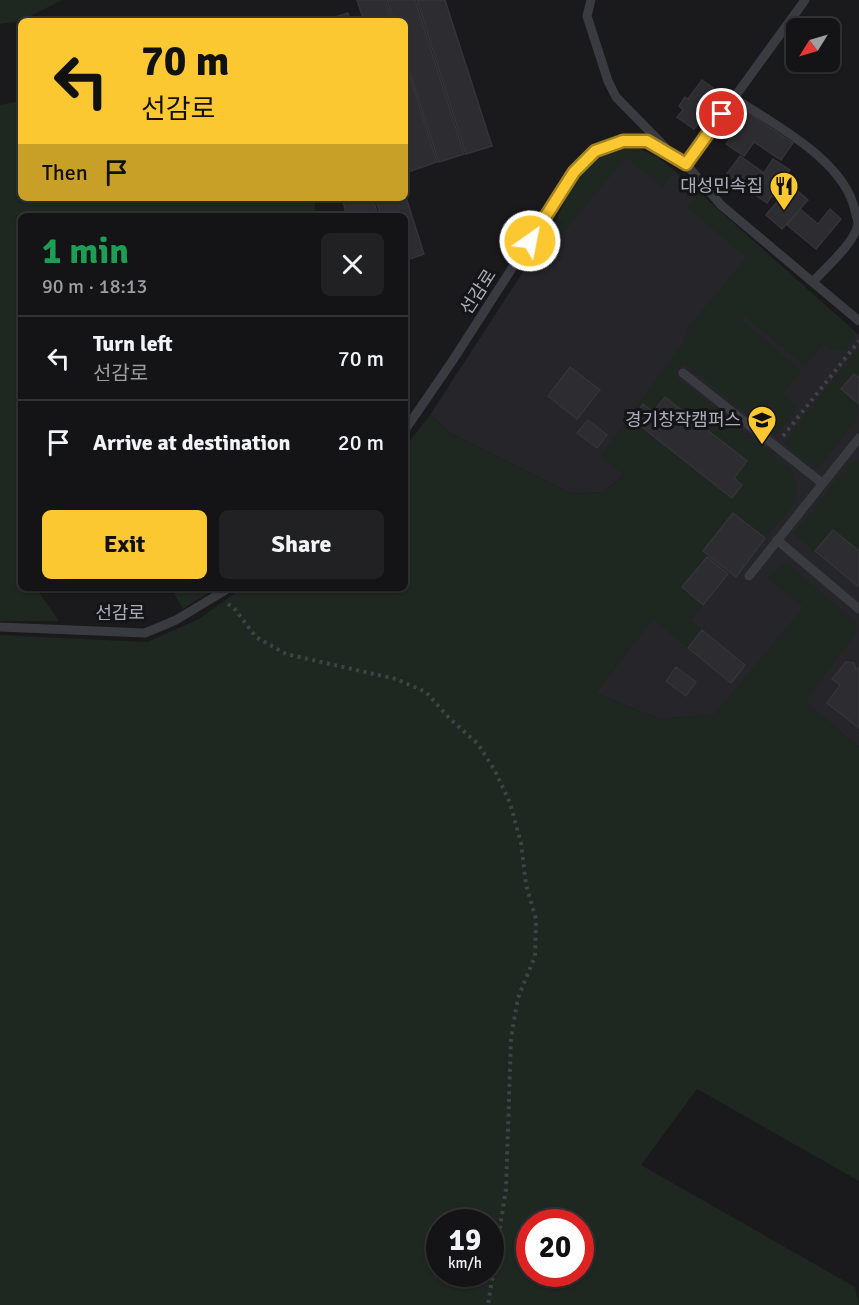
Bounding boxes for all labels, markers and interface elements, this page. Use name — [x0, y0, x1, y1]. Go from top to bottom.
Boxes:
north arrow — [786, 18, 840, 72]
map controls — [786, 18, 840, 72]
text: 70 m — [141, 36, 230, 87]
icon: left — [42, 42, 120, 120]
pin — [696, 88, 747, 139]
text: 선감로 — [141, 93, 216, 126]
icon: arrive — [705, 97, 738, 130]
icon: arrive — [100, 156, 133, 189]
text: Then — [42, 159, 88, 186]
restaurant icon: 대성민속집 — [768, 170, 800, 212]
place label: 대성민속집 — [680, 175, 763, 197]
position arrow — [498, 209, 562, 273]
text: 1 min — [42, 229, 129, 274]
button: close — [321, 233, 384, 296]
street label: 선감로 — [455, 265, 501, 319]
text: 90 m · 18:13 — [42, 274, 147, 299]
text: Turn left — [93, 330, 173, 357]
icon: left — [42, 342, 75, 375]
text: 70 m — [338, 345, 384, 372]
text: 선감로 — [93, 361, 148, 386]
school or university icon: 경기창작캠퍼스 — [746, 404, 778, 446]
place label: 경기창작캠퍼스 — [625, 409, 741, 431]
icon: arrive — [42, 426, 75, 459]
text: Arrive at destination — [93, 429, 290, 456]
text: 20 m — [338, 429, 384, 456]
button: Exit — [42, 510, 207, 579]
button: Share — [219, 510, 384, 579]
street label: 선감로 — [95, 602, 145, 624]
speed limit sign: 20 — [516, 1209, 594, 1287]
text: 19 — [449, 1222, 481, 1259]
text: km/h — [448, 1254, 482, 1272]

